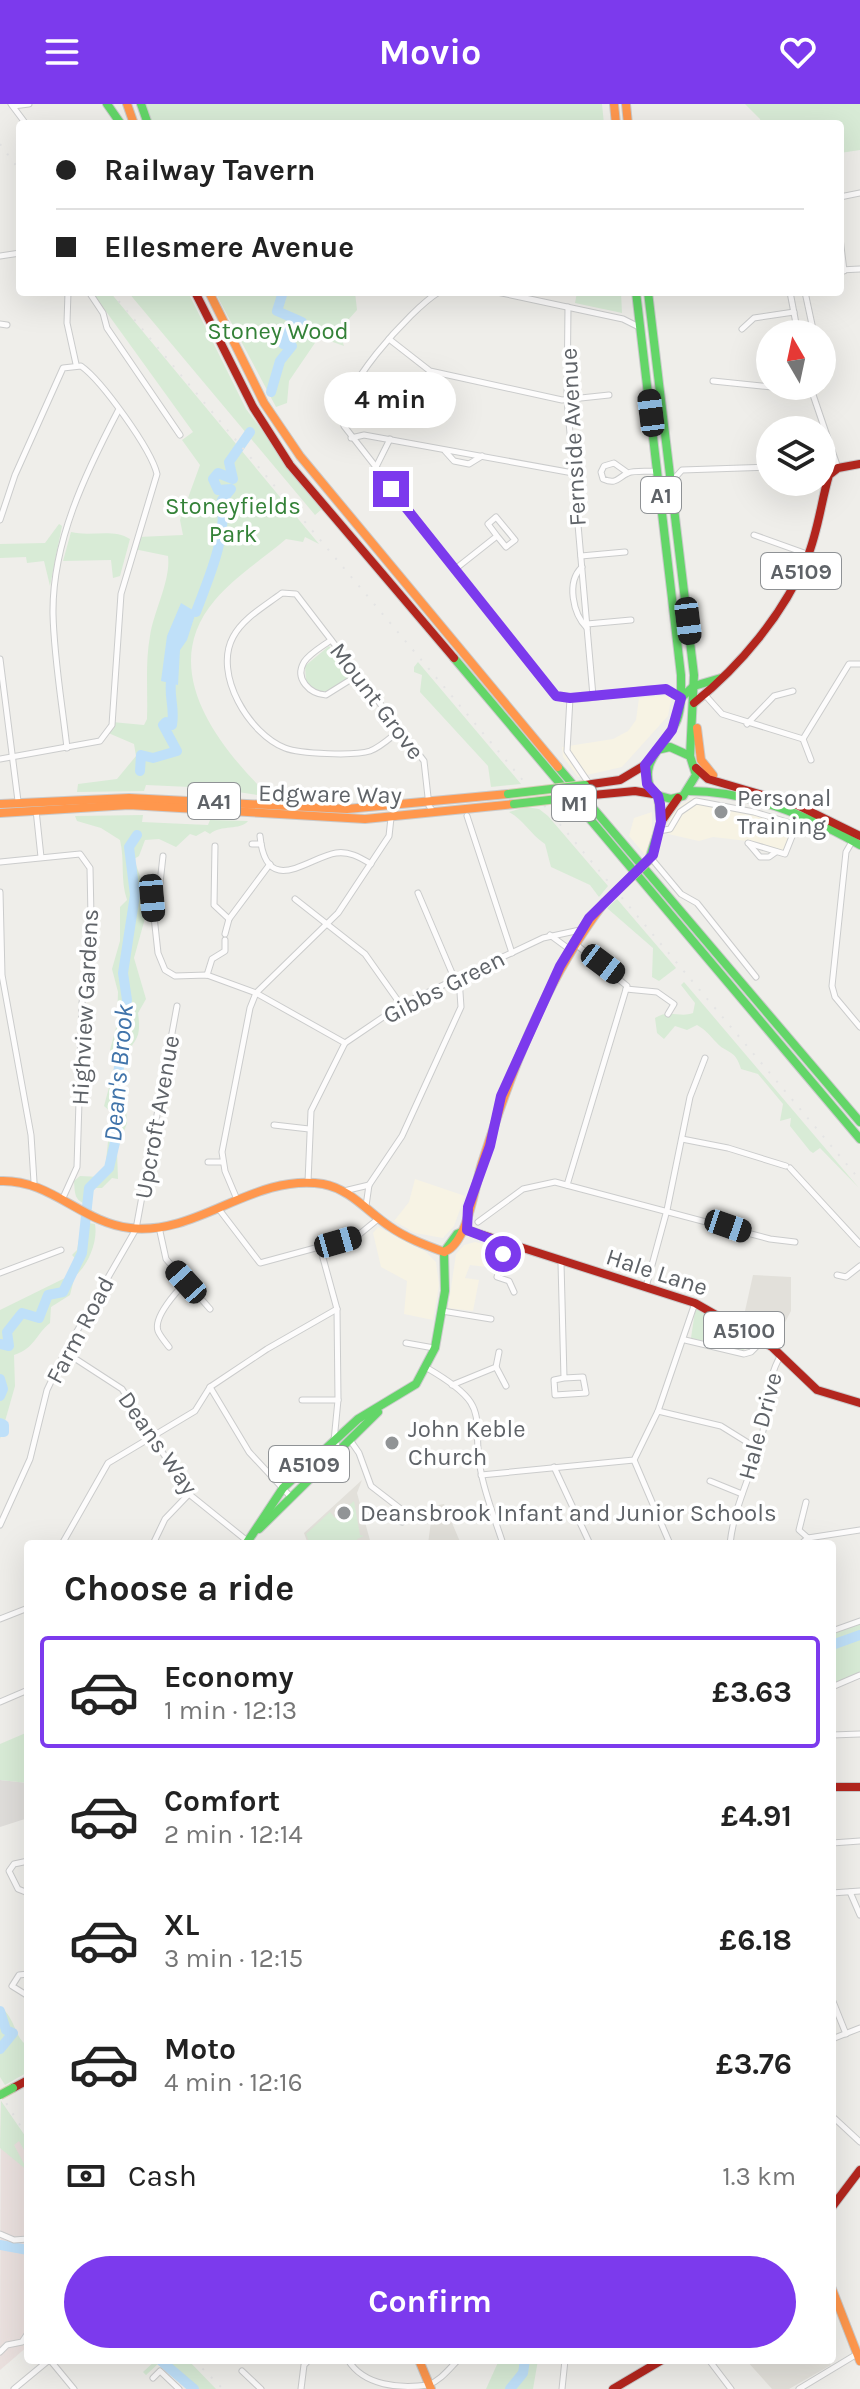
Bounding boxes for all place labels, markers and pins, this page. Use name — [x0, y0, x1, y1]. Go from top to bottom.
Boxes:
place label: Personal Training — [737, 784, 831, 840]
marker: Personal Training — [712, 803, 730, 821]
place label: John Keble Church — [408, 1415, 526, 1471]
marker: John Keble Church — [383, 1434, 401, 1452]
place label: Deansbrook Infant and Junior Schools — [360, 1499, 777, 1527]
marker: Deansbrook Infant and Junior Schools — [335, 1504, 353, 1522]

